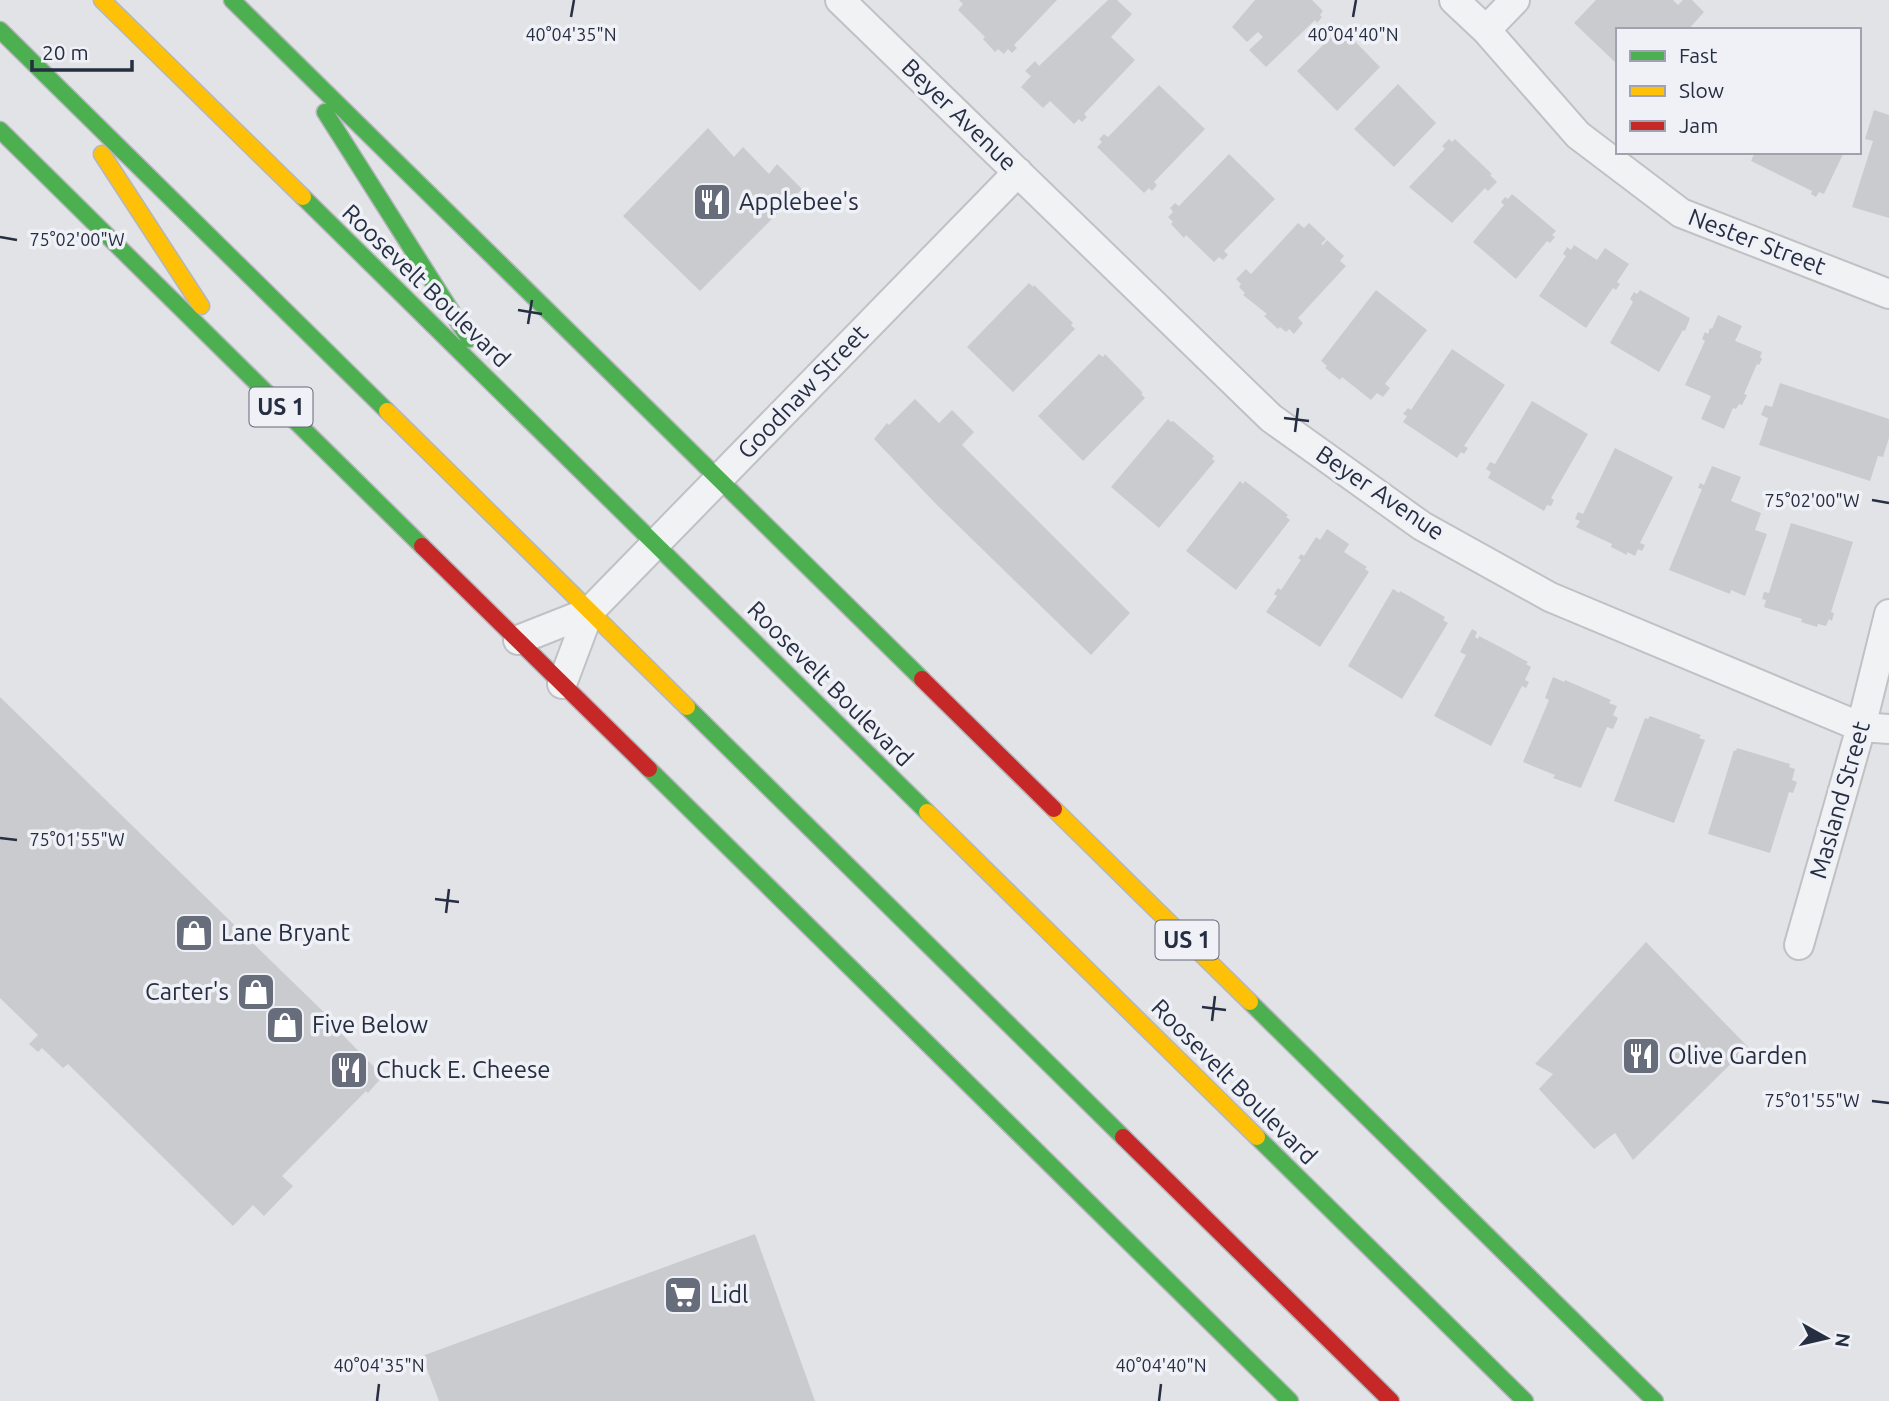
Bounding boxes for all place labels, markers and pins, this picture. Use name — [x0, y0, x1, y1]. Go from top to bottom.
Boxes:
restaurant icon: Applebee's — [691, 181, 733, 223]
place label: Applebee's — [739, 188, 859, 215]
shop icon: Lane Bryant — [173, 912, 215, 954]
place label: Lane Bryant — [221, 919, 350, 946]
shop icon: Carter's — [235, 971, 277, 1013]
place label: Carter's — [145, 978, 229, 1005]
shop icon: Five Below — [264, 1004, 306, 1046]
place label: Five Below — [312, 1011, 429, 1038]
restaurant icon: Olive Garden — [1620, 1035, 1662, 1077]
place label: Olive Garden — [1668, 1042, 1807, 1069]
restaurant icon: Chuck E. Cheese — [328, 1049, 370, 1091]
place label: Chuck E. Cheese — [376, 1056, 551, 1083]
supermarket icon: Lidl — [662, 1274, 704, 1316]
place label: Lidl — [710, 1281, 748, 1308]

